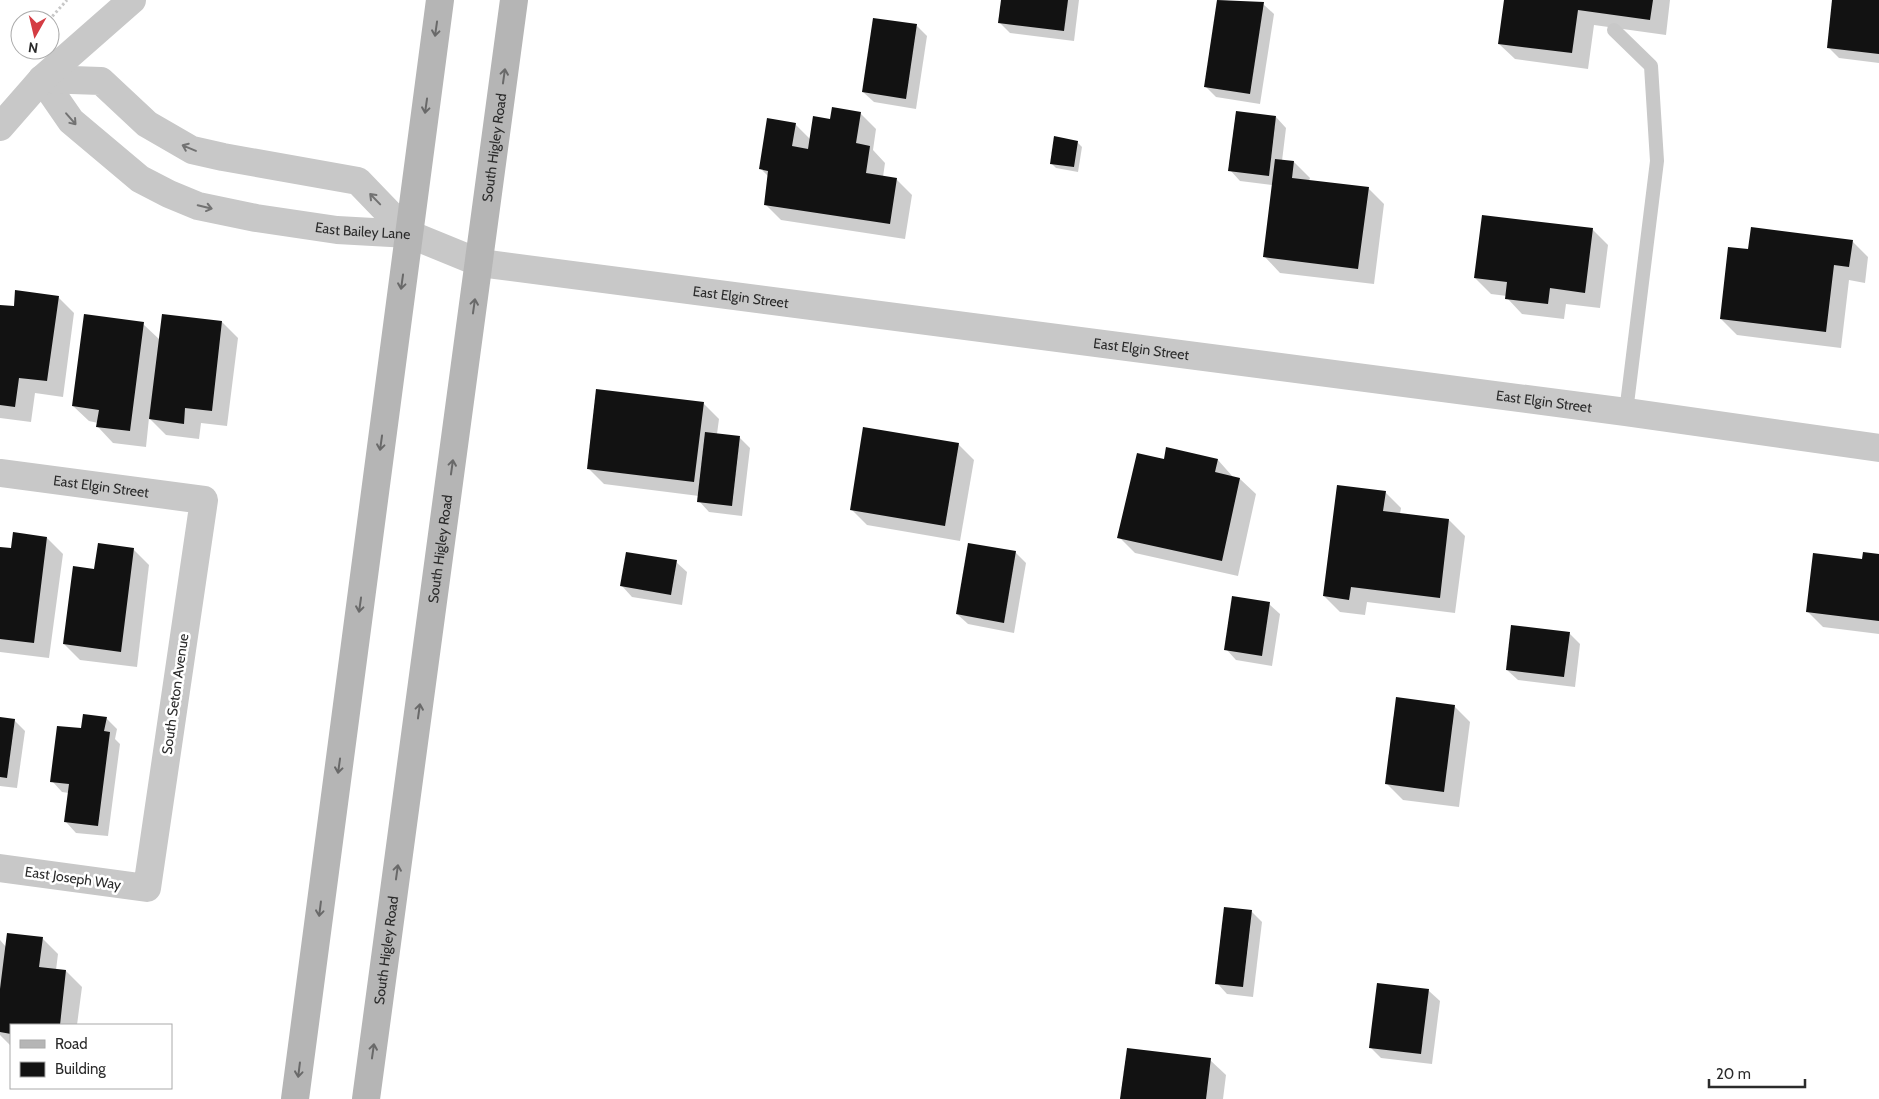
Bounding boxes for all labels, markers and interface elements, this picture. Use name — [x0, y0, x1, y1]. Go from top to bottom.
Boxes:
north arrow — [10, 10, 60, 60]
one-way arrow — [431, 21, 441, 37]
text: N — [27, 38, 39, 57]
one-way arrow — [499, 68, 509, 84]
street label: South Higley Road — [478, 92, 510, 203]
one-way arrow — [421, 98, 431, 114]
one-way arrow — [65, 112, 77, 125]
one-way arrow — [182, 142, 197, 152]
one-way arrow — [369, 192, 381, 205]
one-way arrow — [196, 203, 212, 212]
street label: East Bailey Lane — [314, 218, 411, 243]
one-way arrow — [397, 274, 407, 290]
street label: East Elgin Street — [692, 282, 790, 312]
one-way arrow — [469, 299, 479, 315]
street label: East Elgin Street — [1092, 334, 1191, 364]
street label: East Elgin Street — [1495, 386, 1593, 417]
one-way arrow — [376, 435, 386, 451]
one-way arrow — [447, 460, 457, 476]
street label: East Elgin Street — [52, 471, 150, 502]
street label: South Higley Road — [424, 494, 456, 604]
one-way arrow — [355, 596, 365, 612]
street label: South Seton Avenue — [158, 632, 192, 756]
one-way arrow — [414, 704, 424, 720]
one-way arrow — [334, 757, 344, 773]
street label: East Joseph Way — [24, 862, 122, 894]
one-way arrow — [392, 865, 402, 881]
street label: South Higley Road — [370, 895, 402, 1006]
one-way arrow — [315, 900, 325, 916]
legend — [10, 1024, 172, 1089]
text: Road — [55, 1035, 88, 1053]
one-way arrow — [368, 1043, 378, 1059]
scale bar — [1709, 1056, 1805, 1088]
text: Building — [55, 1060, 106, 1078]
one-way arrow — [294, 1061, 304, 1077]
text: 20 m — [1716, 1065, 1751, 1083]

